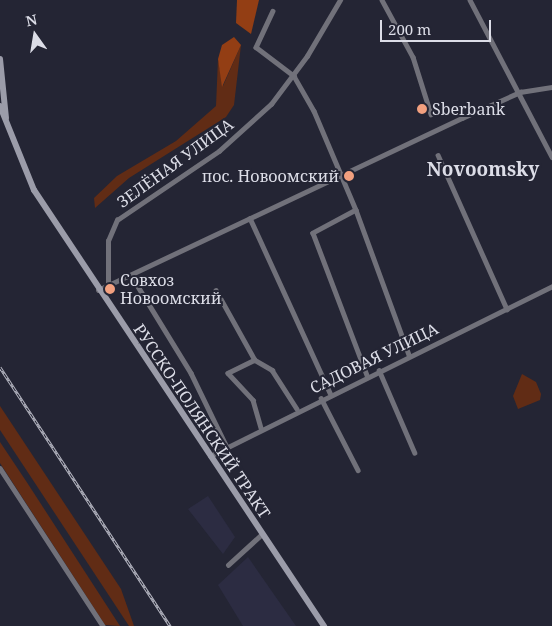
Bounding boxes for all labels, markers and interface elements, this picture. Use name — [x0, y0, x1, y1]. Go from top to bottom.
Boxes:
text: N — [24, 9, 39, 30]
north arrow — [10, 10, 60, 60]
scale bar — [382, 10, 493, 42]
text: 200 m — [388, 19, 431, 39]
place label: Sberbank — [432, 99, 505, 119]
marker: Sberbank — [416, 103, 428, 115]
street label: ЗЕЛЁНАЯ УЛИЦА — [113, 114, 237, 212]
district label: Novoomsky — [427, 159, 539, 181]
place label: пос. Новоомский — [202, 166, 339, 186]
marker: пос. Новоомский — [343, 170, 355, 182]
place label: Совхоз Новоомский — [120, 270, 221, 308]
marker: Совхоз Новоомский — [104, 283, 116, 295]
street label: САДОВАЯ УЛИЦА — [307, 319, 441, 397]
street label: РУССКО-ПОЛЯНСКИЙ ТРАКТ — [130, 320, 274, 522]

